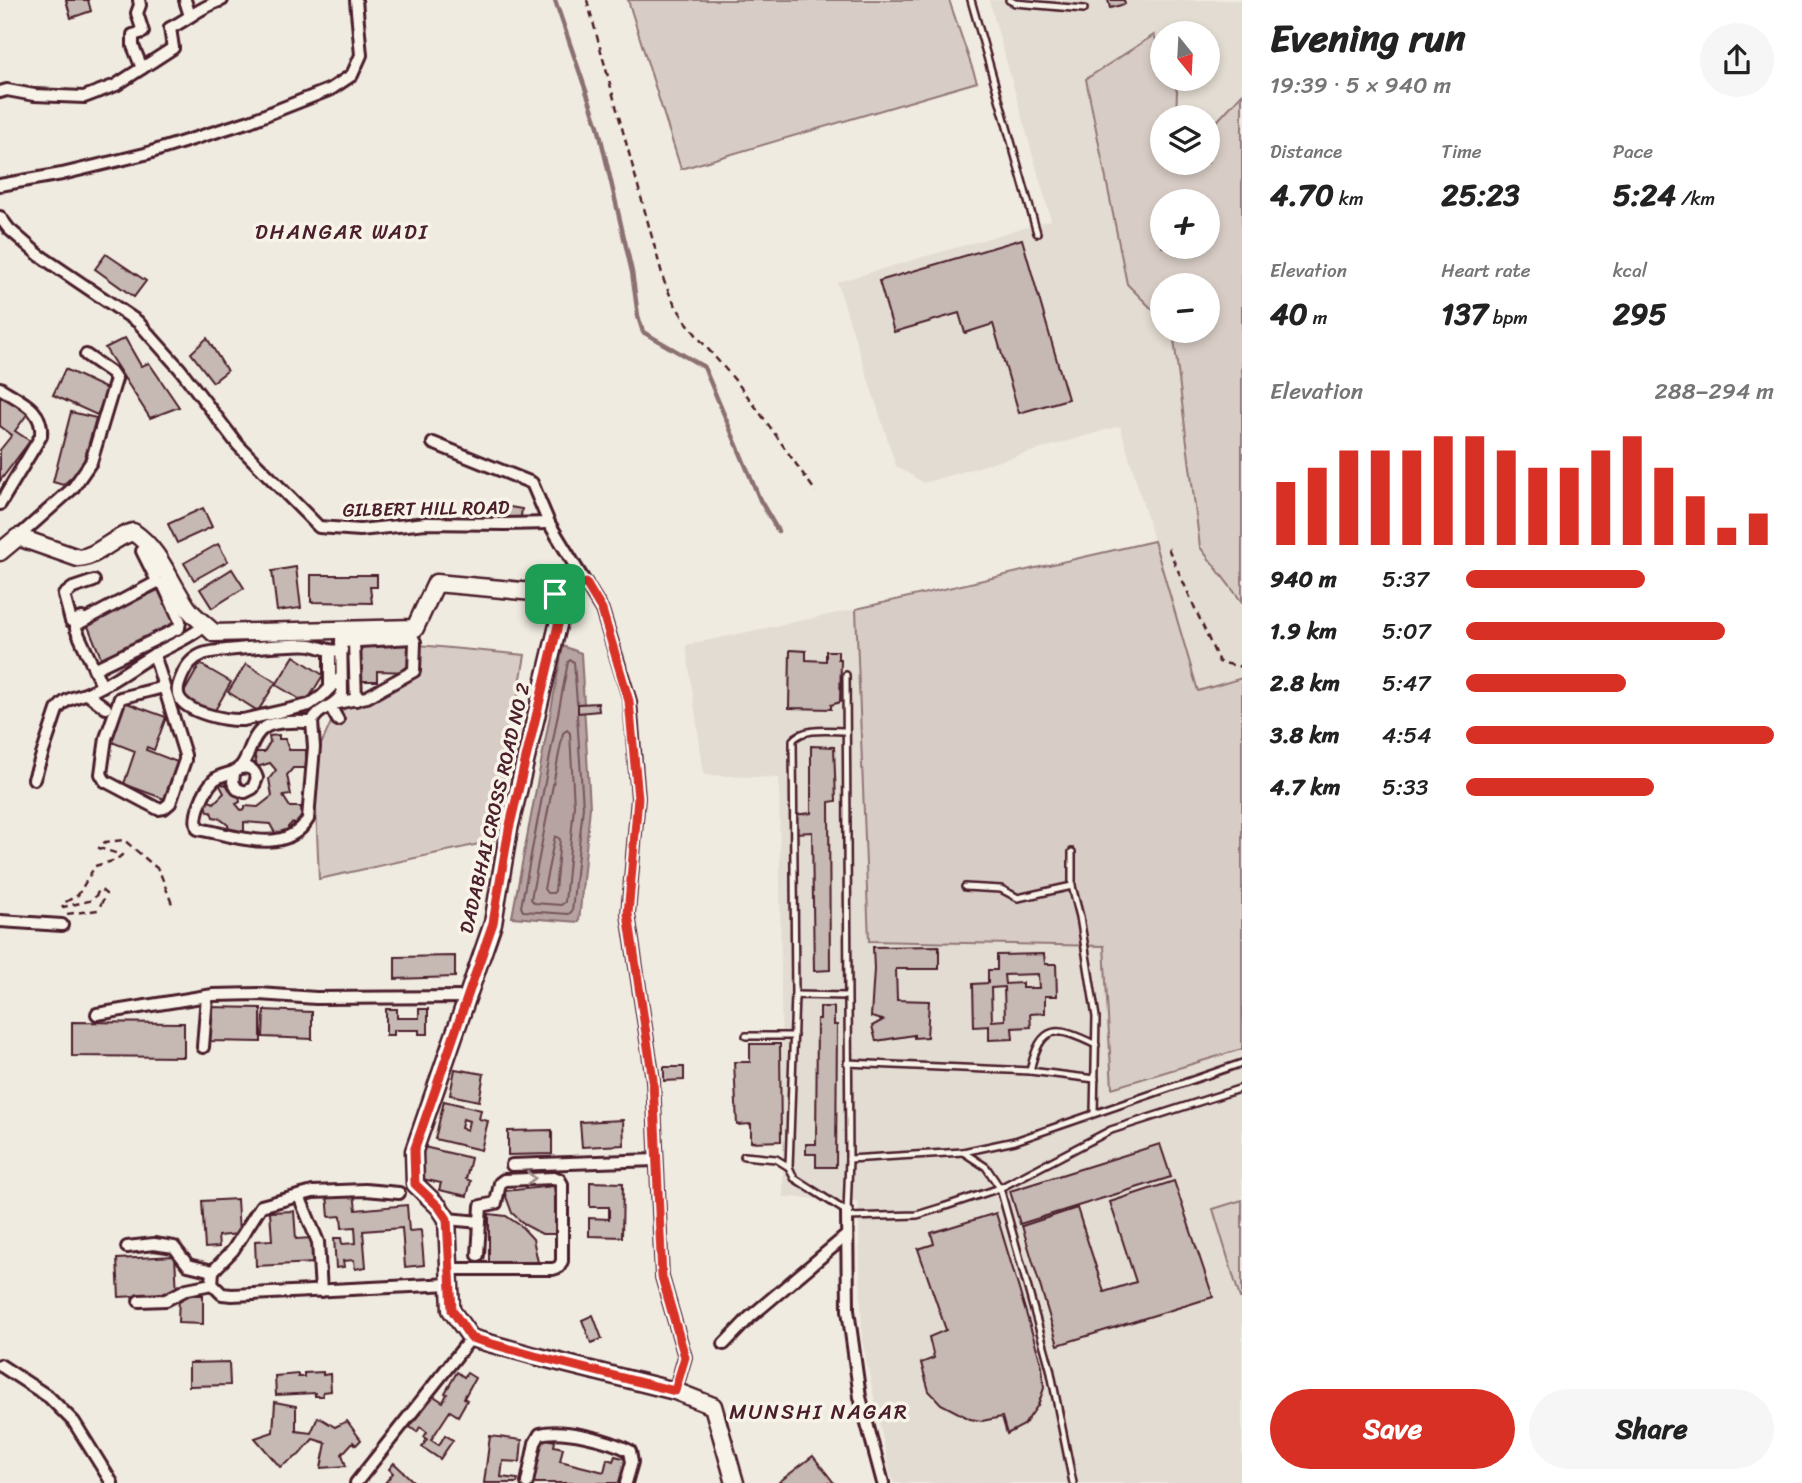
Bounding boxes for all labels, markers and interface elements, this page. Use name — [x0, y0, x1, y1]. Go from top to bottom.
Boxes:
text: Evening run — [1270, 5, 1466, 72]
north arrow — [1150, 21, 1220, 91]
map controls — [1150, 21, 1220, 343]
button: share — [1700, 23, 1774, 97]
text: 19:39 · 5 × 940 m — [1270, 65, 1451, 106]
button: layers — [1150, 105, 1220, 175]
text: Distance — [1270, 135, 1342, 168]
text: Time — [1441, 135, 1482, 168]
text: Pace — [1613, 135, 1653, 168]
text: 4.70 — [1270, 168, 1334, 222]
text: 25:23 — [1441, 168, 1520, 222]
text: 5:24 — [1613, 168, 1676, 222]
text: km — [1334, 182, 1364, 215]
text: /km — [1676, 182, 1715, 215]
button: + — [1150, 189, 1220, 259]
district label: DHANGAR WADI — [255, 213, 429, 251]
text: Elevation — [1270, 254, 1347, 287]
text: Heart rate — [1441, 254, 1531, 287]
text: kcal — [1613, 254, 1647, 287]
button: − — [1150, 273, 1220, 343]
text: 40 — [1270, 287, 1308, 341]
text: 137 — [1441, 287, 1488, 341]
text: 295 — [1613, 287, 1667, 341]
text: m — [1308, 301, 1327, 334]
text: bpm — [1488, 301, 1528, 334]
text: Elevation — [1270, 371, 1363, 412]
text: 288–294 m — [1655, 371, 1774, 412]
street label: GILBERT HILL ROAD — [342, 491, 510, 526]
text: 940 m — [1270, 559, 1337, 600]
text: 5:37 — [1382, 559, 1429, 600]
pin — [525, 564, 585, 624]
icon: arrive — [536, 575, 574, 613]
text: 1.9 km — [1270, 611, 1337, 652]
text: 5:07 — [1382, 611, 1431, 652]
text: 2.8 km — [1270, 663, 1340, 704]
text: 5:47 — [1382, 663, 1431, 704]
street label: DADABHAI CROSS ROAD NO 2 — [450, 680, 539, 937]
text: 3.8 km — [1270, 715, 1339, 756]
text: 4:54 — [1382, 715, 1432, 756]
text: 4.7 km — [1270, 767, 1340, 808]
text: 5:33 — [1382, 767, 1428, 808]
one-way arrow — [526, 1170, 537, 1186]
button: Save — [1270, 1389, 1515, 1469]
button: Share — [1529, 1389, 1774, 1469]
district label: MUNSHI NAGAR — [729, 1393, 909, 1431]

